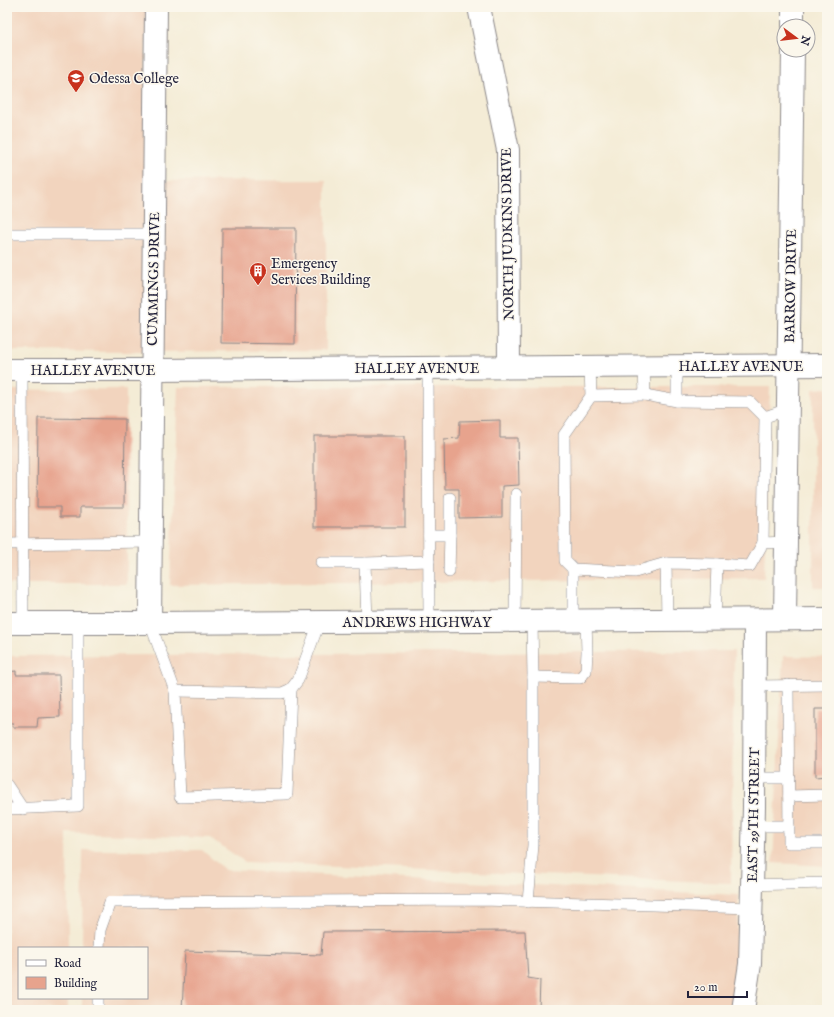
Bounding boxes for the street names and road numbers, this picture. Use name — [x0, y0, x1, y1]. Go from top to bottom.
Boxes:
street label: NORTH JUDKINS DRIVE — [497, 147, 519, 320]
street label: CUMMINGS DRIVE — [144, 212, 164, 346]
street label: BARROW DRIVE — [781, 229, 801, 343]
street label: HALLEY AVENUE — [679, 358, 804, 376]
street label: HALLEY AVENUE — [355, 360, 480, 378]
street label: HALLEY AVENUE — [31, 362, 156, 380]
street label: ANDREWS HIGHWAY — [342, 614, 493, 632]
street label: EAST 29TH STREET — [744, 747, 764, 883]

